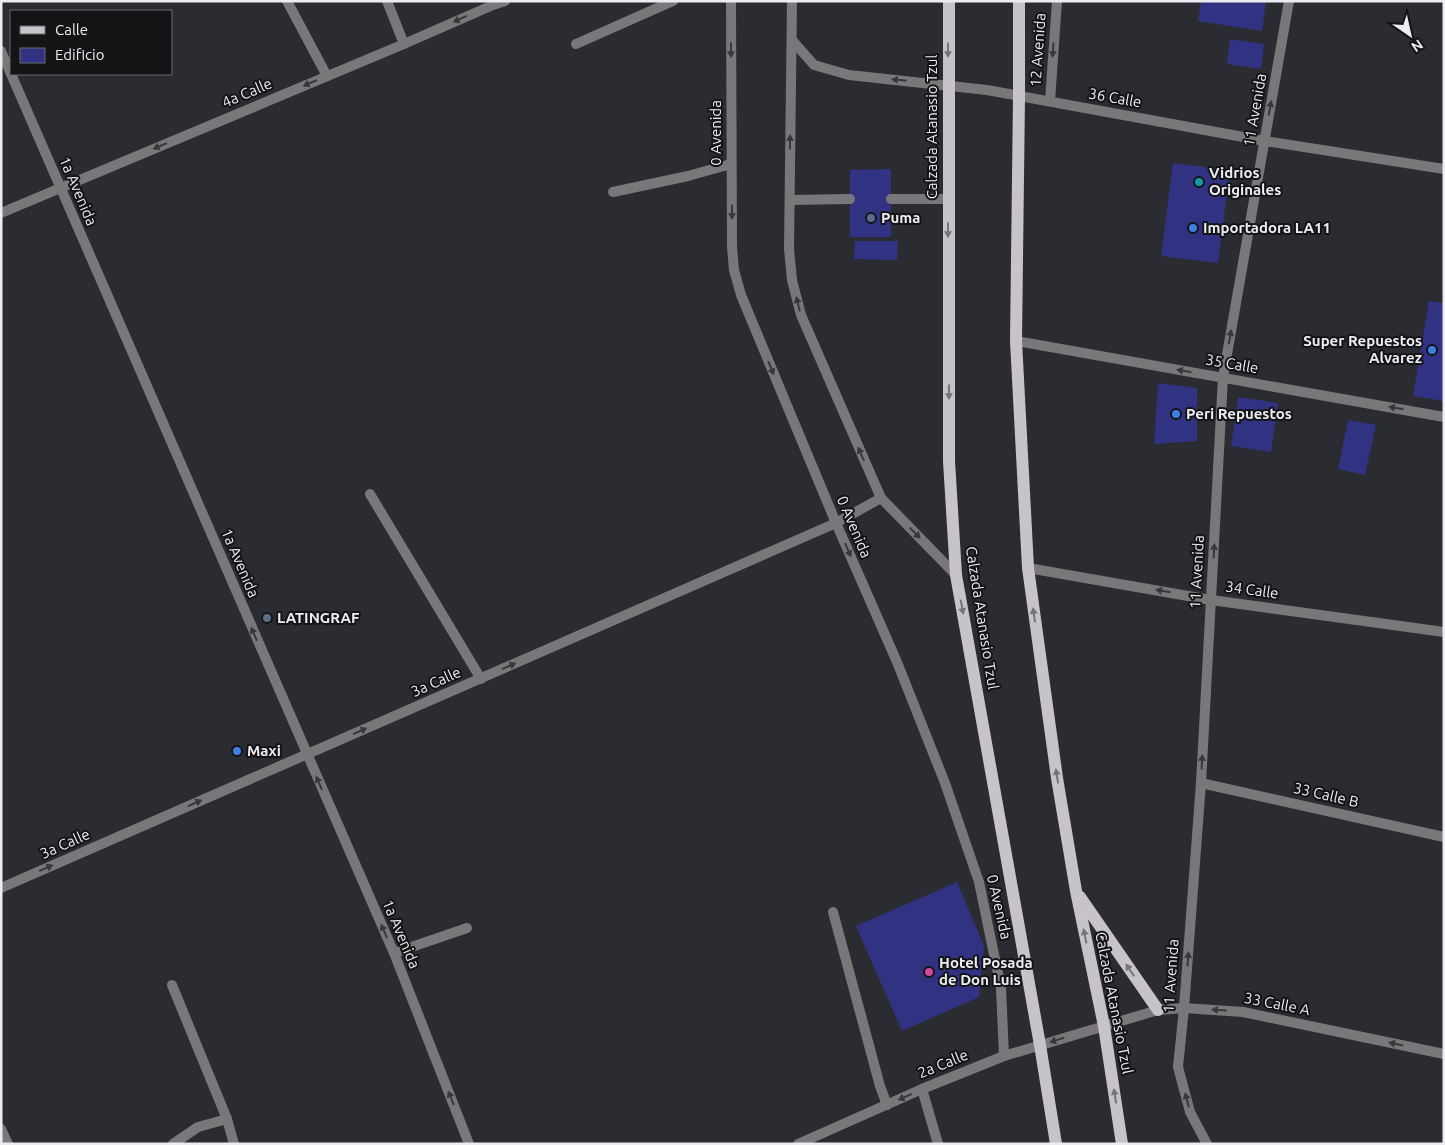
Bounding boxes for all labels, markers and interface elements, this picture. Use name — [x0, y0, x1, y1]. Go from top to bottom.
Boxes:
legend — [10, 10, 172, 75]
north arrow — [1385, 10, 1435, 60]
street label: 12 Avenida — [1026, 12, 1049, 88]
one-way arrow — [453, 16, 467, 24]
text: Calle — [55, 21, 88, 38]
text: N — [1408, 36, 1426, 55]
one-way arrow — [727, 42, 735, 58]
one-way arrow — [944, 42, 952, 58]
one-way arrow — [1049, 42, 1057, 58]
text: Edificio — [55, 46, 104, 63]
street label: Calzada Atanasio Tzul — [923, 55, 940, 199]
street label: 11 Avenida — [1240, 72, 1269, 148]
street label: 4a Calle — [219, 74, 274, 111]
one-way arrow — [891, 76, 907, 84]
one-way arrow — [303, 80, 317, 88]
street label: 36 Calle — [1087, 84, 1143, 111]
one-way arrow — [1267, 99, 1275, 115]
street label: 0 Avenida — [707, 100, 724, 166]
one-way arrow — [786, 134, 794, 150]
one-way arrow — [153, 142, 167, 150]
street label: 1a Avenida — [56, 154, 101, 228]
place label: Vidrios Originales — [1209, 164, 1281, 198]
marker: Vidrios Originales — [1193, 176, 1205, 188]
one-way arrow — [728, 205, 736, 221]
place label: Puma — [881, 209, 920, 226]
marker: Puma — [865, 212, 877, 224]
place label: Importadora LA11 — [1203, 219, 1331, 236]
one-way arrow — [944, 222, 952, 238]
marker: Importadora LA11 — [1187, 222, 1199, 234]
one-way arrow — [794, 297, 802, 312]
one-way arrow — [1227, 328, 1235, 344]
place label: Super Repuestos Alvarez — [1303, 332, 1422, 366]
marker: Super Repuestos Alvarez — [1426, 344, 1438, 356]
street label: 35 Calle — [1204, 350, 1260, 377]
one-way arrow — [768, 361, 776, 375]
one-way arrow — [1176, 366, 1192, 374]
one-way arrow — [945, 385, 953, 401]
one-way arrow — [1387, 404, 1403, 412]
place label: Peri Repuestos — [1186, 405, 1292, 422]
marker: Peri Repuestos — [1170, 408, 1182, 420]
one-way arrow — [857, 447, 865, 461]
street label: 0 Avenida — [834, 493, 875, 560]
street label: 1a Avenida — [218, 526, 263, 600]
one-way arrow — [909, 527, 921, 539]
street label: 11 Avenida — [1186, 534, 1207, 609]
one-way arrow — [844, 543, 852, 557]
one-way arrow — [1210, 543, 1218, 559]
street label: Calzada Atanasio Tzul — [963, 545, 1002, 691]
street label: 34 Calle — [1224, 577, 1280, 602]
one-way arrow — [1155, 587, 1171, 595]
one-way arrow — [958, 599, 966, 615]
one-way arrow — [1030, 607, 1038, 623]
place label: LATINGRAF — [277, 609, 359, 626]
marker: LATINGRAF — [261, 612, 273, 624]
one-way arrow — [249, 627, 257, 641]
one-way arrow — [502, 662, 516, 670]
street label: 3a Calle — [408, 663, 463, 700]
one-way arrow — [353, 727, 367, 735]
place label: Maxi — [247, 742, 281, 759]
marker: Maxi — [231, 745, 243, 757]
one-way arrow — [1198, 754, 1206, 770]
one-way arrow — [1053, 767, 1061, 783]
one-way arrow — [314, 776, 322, 790]
street label: 33 Calle B — [1292, 779, 1360, 810]
one-way arrow — [188, 799, 202, 807]
street label: 3a Calle — [37, 825, 92, 862]
one-way arrow — [39, 864, 53, 872]
street label: 0 Avenida — [984, 873, 1015, 941]
street label: 1a Avenida — [379, 897, 424, 971]
one-way arrow — [380, 924, 388, 938]
one-way arrow — [1081, 928, 1089, 943]
street label: Calzada Atanasio Tzul — [1092, 930, 1137, 1076]
street label: 11 Avenida — [1159, 938, 1182, 1014]
one-way arrow — [1184, 951, 1192, 967]
place label: Hotel Posada de Don Luis — [939, 954, 1033, 988]
one-way arrow — [1126, 963, 1135, 977]
marker: Hotel Posada de Don Luis — [923, 966, 935, 978]
street label: 33 Calle A — [1243, 989, 1312, 1018]
one-way arrow — [1211, 1006, 1227, 1014]
one-way arrow — [1049, 1036, 1064, 1044]
one-way arrow — [1388, 1040, 1404, 1048]
street label: 2a Calle — [915, 1046, 970, 1081]
one-way arrow — [1110, 1087, 1118, 1103]
one-way arrow — [447, 1091, 454, 1106]
one-way arrow — [1183, 1092, 1191, 1107]
one-way arrow — [898, 1093, 912, 1101]

